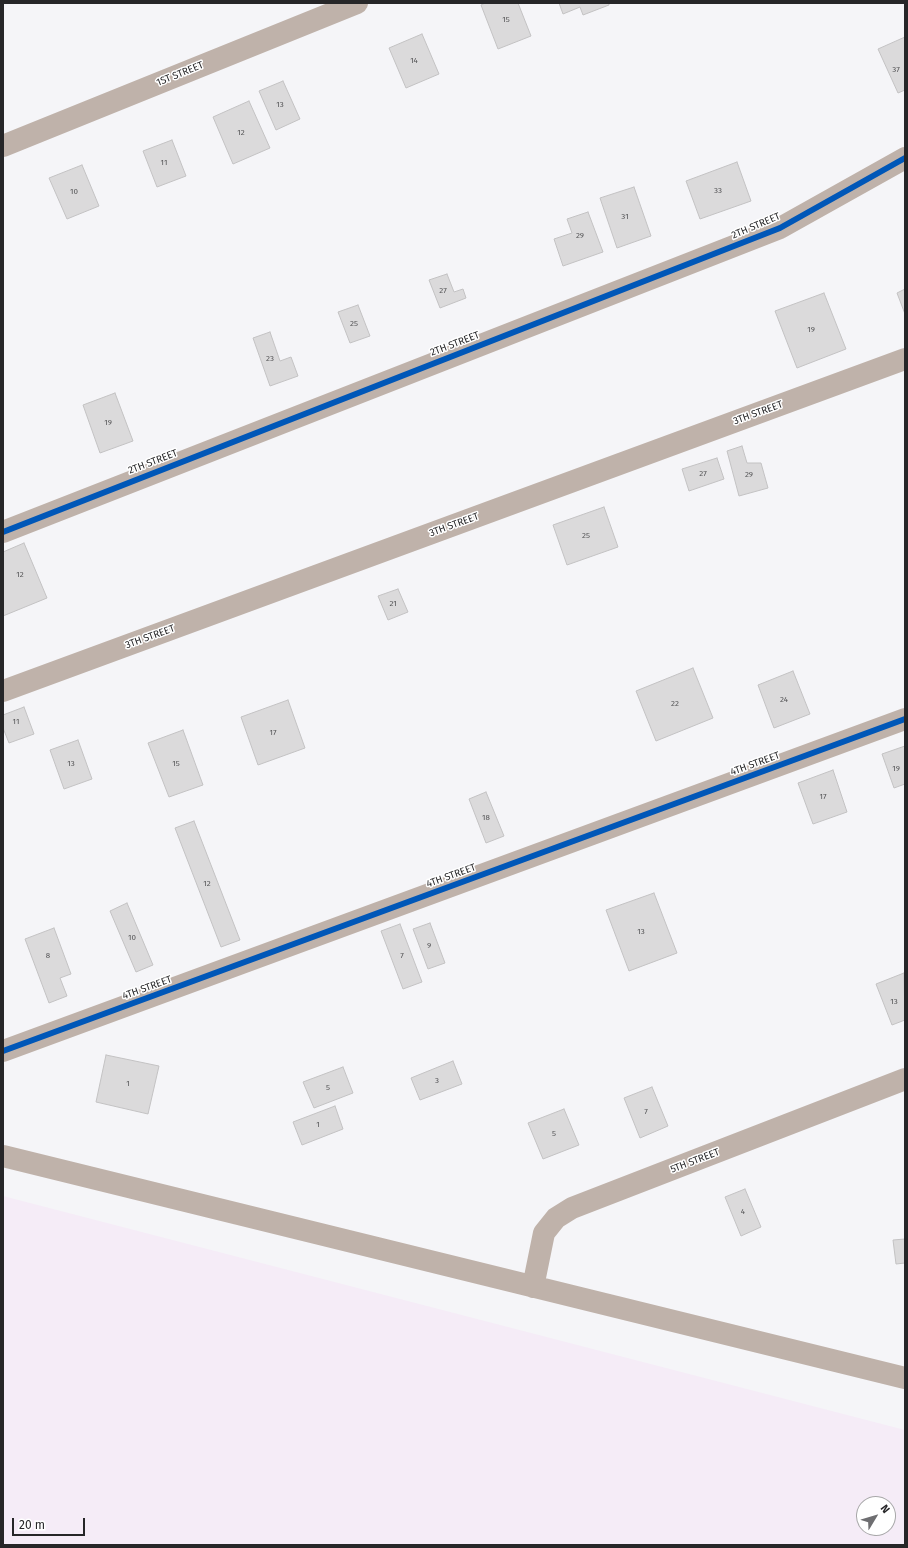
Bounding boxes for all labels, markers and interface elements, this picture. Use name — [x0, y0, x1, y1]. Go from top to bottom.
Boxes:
house number: 15 — [502, 15, 510, 25]
house number: 14 — [410, 56, 418, 66]
street label: 1ST STREET — [155, 59, 205, 89]
house number: 37 — [892, 65, 900, 75]
house number: 13 — [276, 100, 284, 110]
house number: 12 — [237, 128, 245, 138]
house number: 11 — [161, 158, 167, 168]
house number: 33 — [714, 186, 722, 196]
house number: 10 — [70, 187, 78, 197]
street label: 2TH STREET — [730, 210, 782, 242]
house number: 31 — [621, 212, 629, 222]
house number: 29 — [576, 231, 584, 241]
house number: 27 — [439, 286, 447, 296]
house number: 25 — [350, 319, 358, 329]
house number: 19 — [807, 325, 815, 335]
street label: 2TH STREET — [429, 329, 481, 359]
house number: 23 — [266, 354, 274, 364]
street label: 3TH STREET — [732, 399, 784, 427]
house number: 19 — [104, 418, 112, 428]
street label: 2TH STREET — [127, 447, 179, 477]
house number: 27 — [699, 469, 707, 479]
house number: 29 — [745, 470, 753, 480]
street label: 3TH STREET — [428, 511, 480, 539]
house number: 25 — [582, 531, 590, 541]
house number: 12 — [16, 570, 24, 580]
house number: 21 — [389, 599, 397, 609]
street label: 3TH STREET — [124, 623, 176, 651]
house number: 24 — [780, 695, 788, 705]
house number: 22 — [671, 699, 679, 709]
house number: 11 — [13, 717, 19, 727]
house number: 17 — [269, 728, 277, 738]
street label: 4TH STREET — [729, 750, 781, 778]
house number: 13 — [67, 759, 75, 769]
house number: 15 — [172, 759, 180, 769]
house number: 19 — [892, 764, 900, 774]
house number: 17 — [819, 792, 827, 802]
house number: 18 — [482, 813, 490, 823]
street label: 4TH STREET — [425, 862, 477, 890]
house number: 12 — [203, 879, 211, 889]
house number: 13 — [637, 927, 645, 937]
house number: 10 — [128, 933, 136, 943]
house number: 9 — [427, 941, 431, 951]
house number: 8 — [46, 951, 50, 961]
house number: 7 — [400, 951, 404, 961]
street label: 4TH STREET — [121, 974, 173, 1002]
house number: 13 — [890, 997, 898, 1007]
house number: 3 — [435, 1076, 439, 1086]
house number: 1 — [126, 1079, 130, 1089]
house number: 5 — [326, 1083, 330, 1093]
house number: 7 — [644, 1107, 648, 1117]
house number: 1 — [316, 1120, 320, 1130]
house number: 5 — [552, 1129, 556, 1139]
street label: 5TH STREET — [669, 1146, 721, 1176]
house number: 4 — [741, 1207, 745, 1217]
north arrow — [856, 1496, 896, 1536]
text: N — [878, 1502, 892, 1516]
scale bar — [14, 1510, 87, 1536]
text: 20 m — [19, 1518, 45, 1532]

